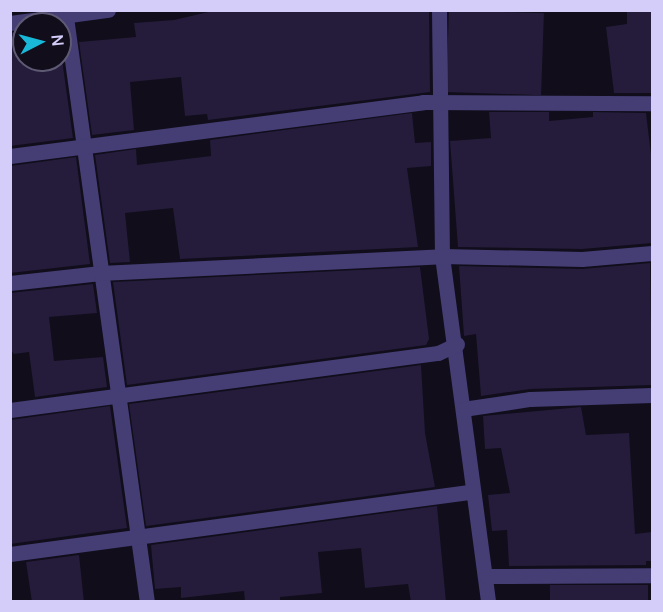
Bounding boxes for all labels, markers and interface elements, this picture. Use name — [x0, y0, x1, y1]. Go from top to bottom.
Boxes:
north arrow — [12, 12, 72, 72]
text: N — [46, 33, 69, 47]

